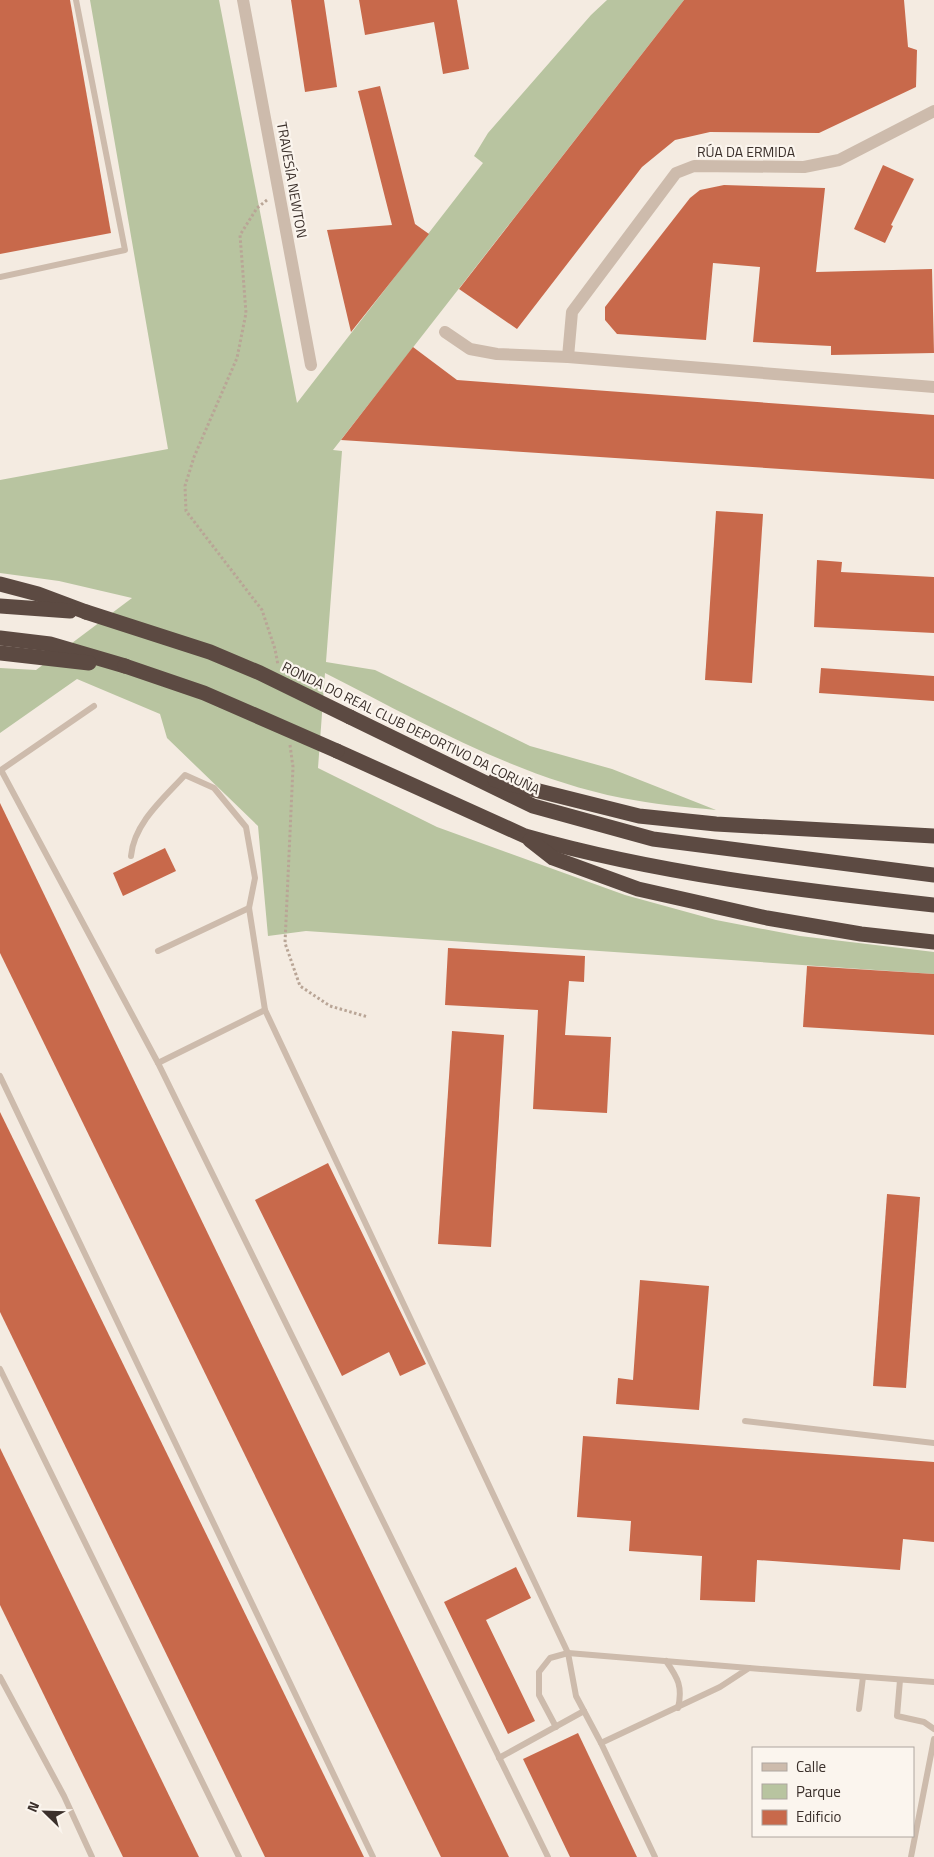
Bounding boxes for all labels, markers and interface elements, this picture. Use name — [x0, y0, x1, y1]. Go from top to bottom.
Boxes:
street label: TRAVESÍA NEWTON — [272, 120, 313, 240]
street label: RÚA DA ERMIDA — [697, 141, 796, 162]
street label: RONDA DO REAL CLUB DEPORTIVO DA CORUÑA — [279, 656, 544, 800]
legend — [752, 1747, 914, 1837]
text: Calle — [796, 1755, 826, 1778]
text: Parque — [796, 1780, 841, 1803]
north arrow — [20, 1787, 70, 1837]
text: N — [21, 1798, 44, 1815]
text: Edificio — [796, 1805, 841, 1828]

